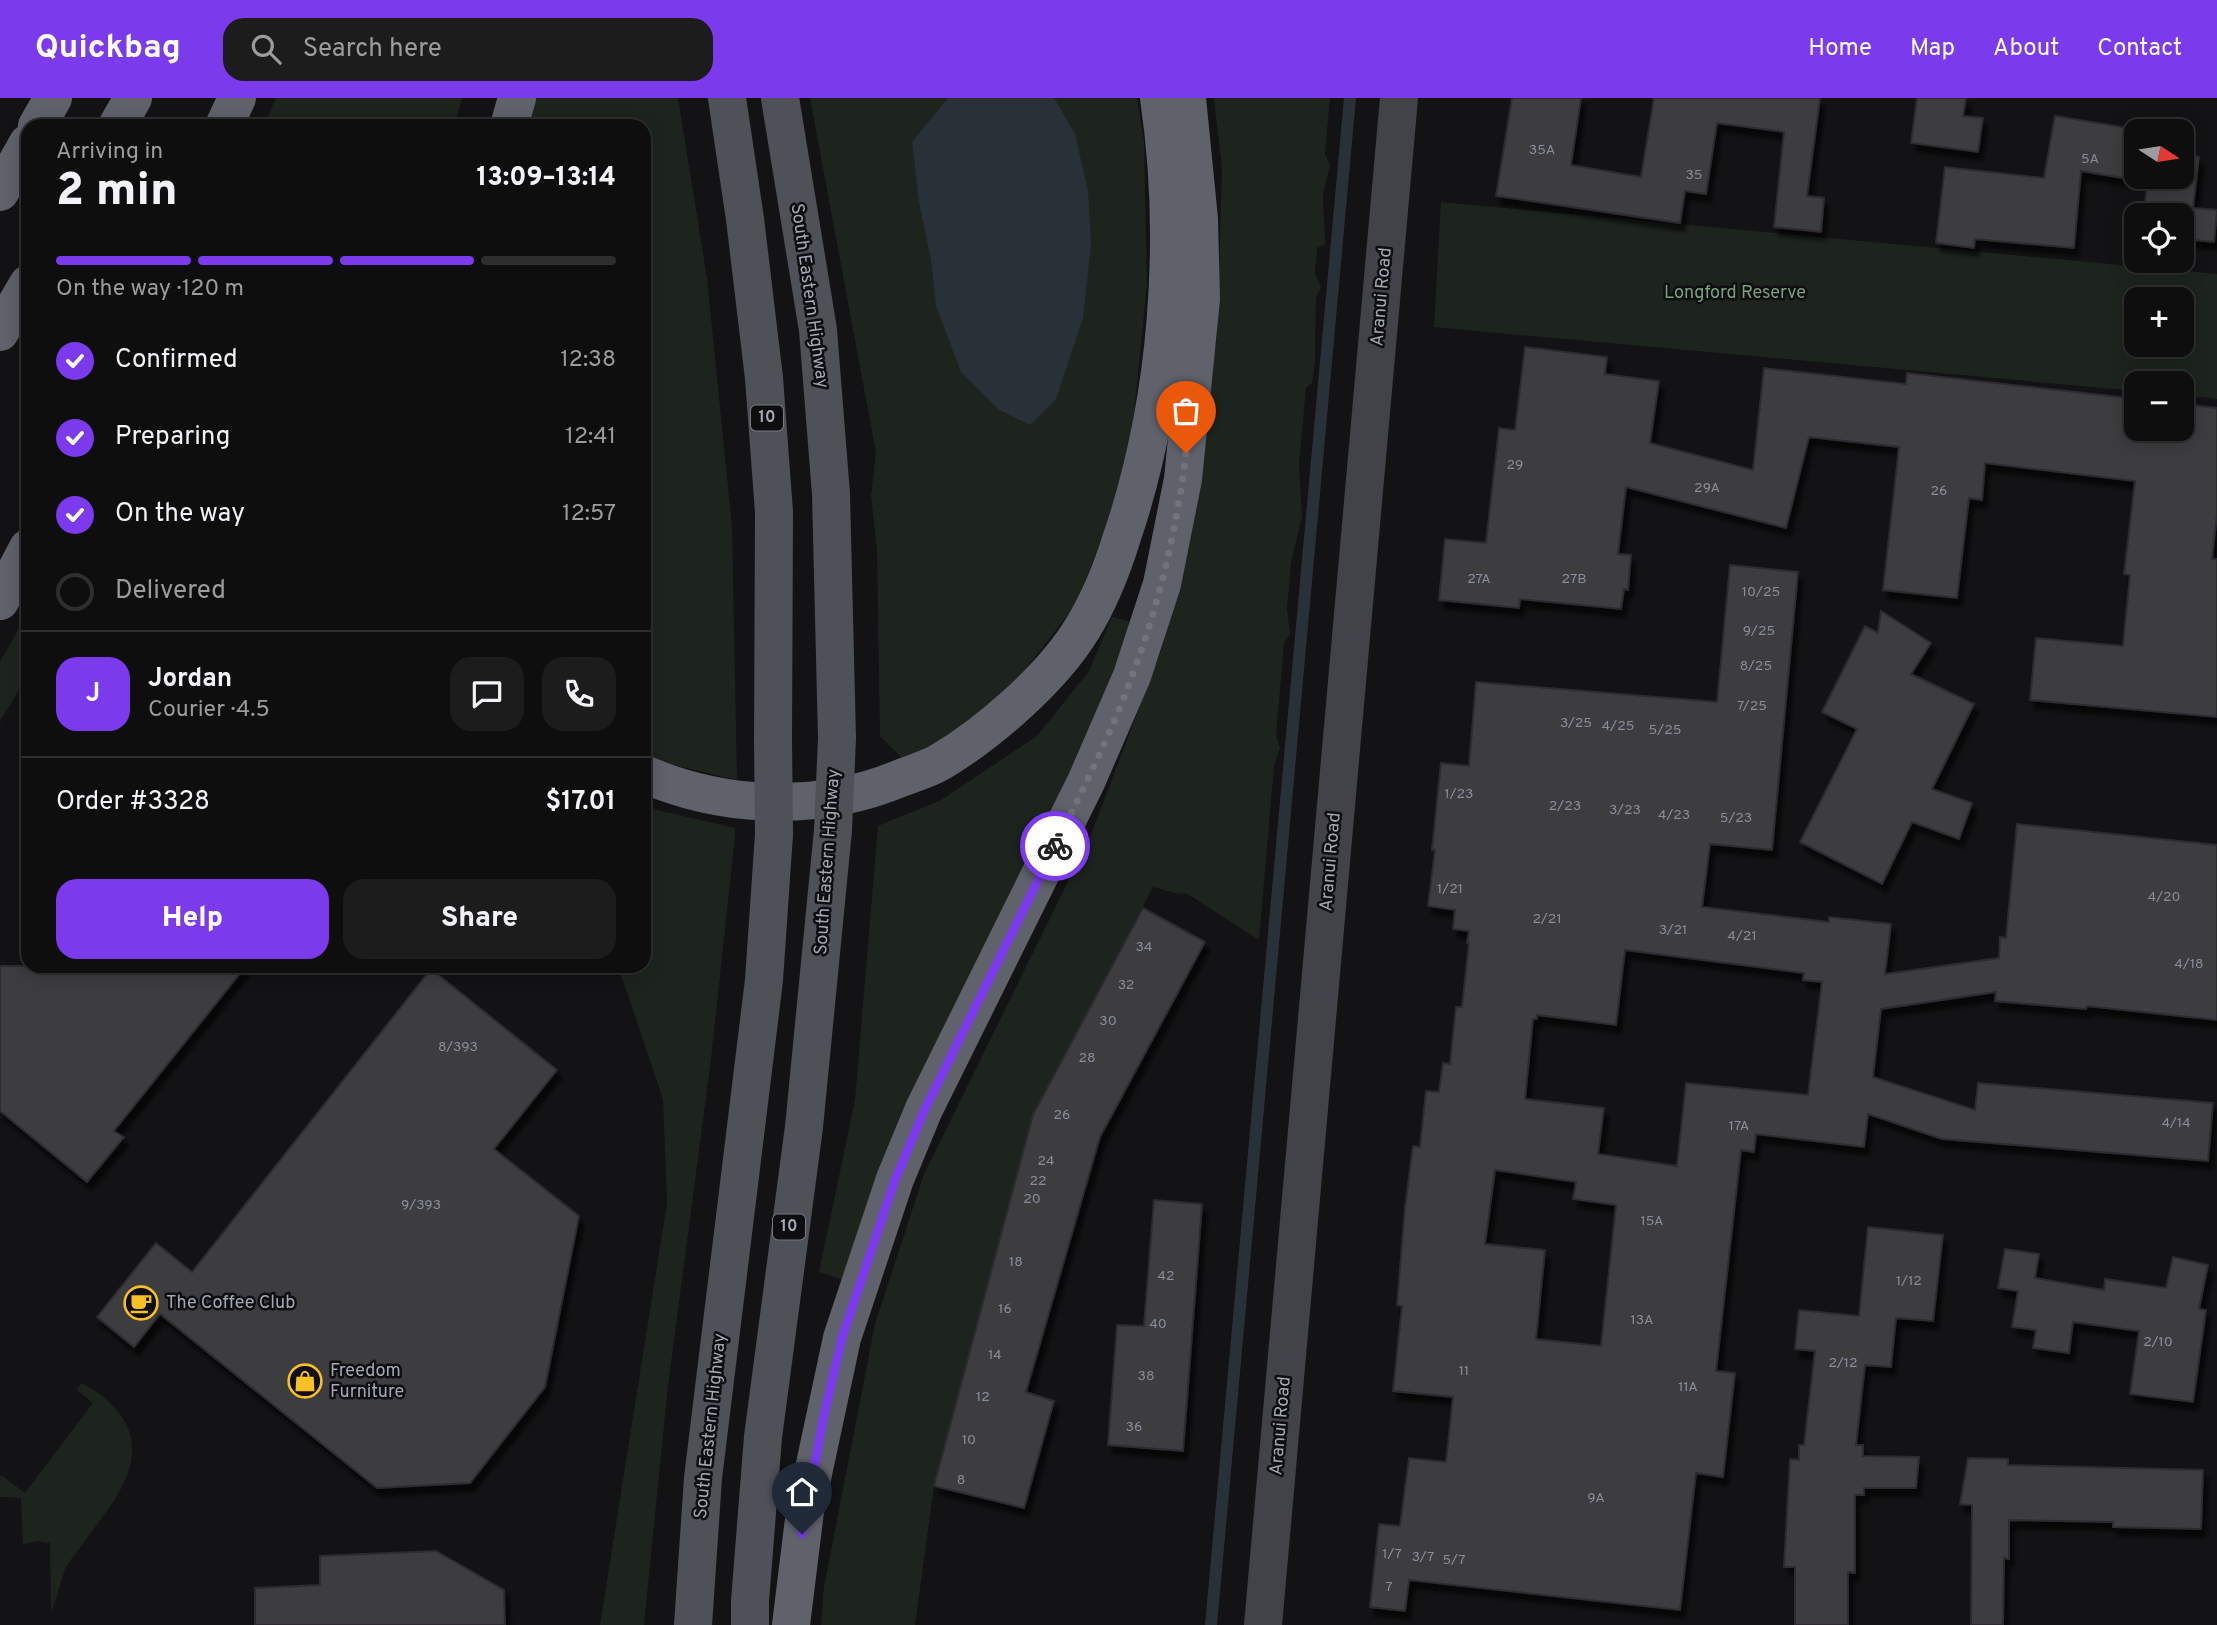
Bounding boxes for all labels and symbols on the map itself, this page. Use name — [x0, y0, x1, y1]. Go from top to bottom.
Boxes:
north arrow — [2124, 119, 2194, 189]
house number: 35A — [1529, 142, 1555, 159]
house number: 5A — [2081, 151, 2099, 168]
house number: 35 — [1685, 167, 1703, 184]
street label: South Eastern Highway — [785, 202, 833, 390]
street label: Aranui Road — [1366, 247, 1398, 347]
park label: Longford Reserve — [1664, 282, 1806, 305]
pin — [1156, 381, 1216, 453]
road number: 10 — [751, 406, 783, 430]
house number: 29 — [1507, 457, 1523, 474]
house number: 29A — [1694, 480, 1720, 497]
house number: 26 — [1931, 483, 1947, 500]
house number: 27A — [1467, 571, 1491, 588]
house number: 27B — [1562, 571, 1586, 588]
house number: 10/25 — [1742, 584, 1780, 601]
house number: 9/25 — [1743, 623, 1775, 640]
house number: 8/25 — [1740, 658, 1772, 675]
house number: 7/25 — [1737, 698, 1767, 715]
house number: 3/25 — [1560, 715, 1592, 732]
house number: 4/25 — [1602, 718, 1634, 735]
house number: 5/25 — [1649, 722, 1681, 739]
street label: South Eastern Highway — [810, 768, 846, 956]
house number: 1/23 — [1444, 786, 1474, 803]
house number: 2/23 — [1549, 798, 1581, 815]
house number: 3/23 — [1609, 802, 1641, 819]
house number: 4/23 — [1658, 807, 1690, 824]
house number: 5/23 — [1720, 810, 1752, 827]
courier — [1020, 811, 1090, 881]
street label: Aranui Road — [1315, 812, 1347, 912]
house number: 1/21 — [1437, 881, 1463, 898]
house number: 4/20 — [2147, 889, 2181, 906]
house number: 2/21 — [1532, 911, 1562, 928]
house number: 3/21 — [1659, 922, 1687, 939]
house number: 4/21 — [1727, 928, 1757, 945]
house number: 34 — [1135, 939, 1153, 956]
house number: 4/18 — [2174, 956, 2204, 973]
house number: 32 — [1118, 977, 1134, 994]
house number: 30 — [1099, 1013, 1117, 1030]
house number: 8/393 — [438, 1039, 478, 1056]
house number: 28 — [1078, 1050, 1096, 1067]
house number: 26 — [1054, 1107, 1070, 1124]
house number: 4/14 — [2161, 1115, 2191, 1132]
house number: 17A — [1729, 1118, 1749, 1135]
house number: 24 — [1037, 1153, 1055, 1170]
house number: 22 — [1029, 1173, 1047, 1190]
house number: 20 — [1023, 1191, 1041, 1208]
house number: 9/393 — [401, 1197, 441, 1214]
house number: 15A — [1640, 1213, 1664, 1230]
road number: 10 — [773, 1214, 805, 1240]
house number: 18 — [1009, 1254, 1023, 1271]
house number: 42 — [1157, 1268, 1175, 1285]
house number: 1/12 — [1896, 1273, 1922, 1290]
cafe icon: The Coffee Club — [122, 1284, 160, 1322]
place label: The Coffee Club — [166, 1292, 295, 1315]
house number: 16 — [998, 1301, 1012, 1318]
house number: 13A — [1630, 1312, 1654, 1329]
house number: 40 — [1149, 1316, 1167, 1333]
street label: South Eastern Highway — [690, 1332, 732, 1520]
house number: 2/10 — [2143, 1334, 2173, 1351]
house number: 14 — [988, 1347, 1002, 1364]
house number: 2/12 — [1828, 1355, 1858, 1372]
place label: Freedom Furniture — [330, 1360, 404, 1404]
shop icon: Freedom Furniture — [286, 1362, 324, 1400]
house number: 11 — [1459, 1363, 1469, 1380]
house number: 38 — [1138, 1368, 1154, 1385]
street label: Aranui Road — [1265, 1376, 1297, 1476]
house number: 11A — [1678, 1379, 1698, 1396]
house number: 12 — [976, 1389, 990, 1406]
house number: 36 — [1126, 1419, 1142, 1436]
house number: 10 — [962, 1432, 976, 1449]
pin — [772, 1462, 832, 1534]
house number: 8 — [957, 1472, 965, 1489]
house number: 9A — [1587, 1490, 1605, 1507]
house number: 1/7 — [1382, 1546, 1402, 1563]
house number: 3/7 — [1412, 1549, 1434, 1566]
house number: 5/7 — [1442, 1552, 1466, 1569]
house number: 7 — [1385, 1579, 1393, 1596]

